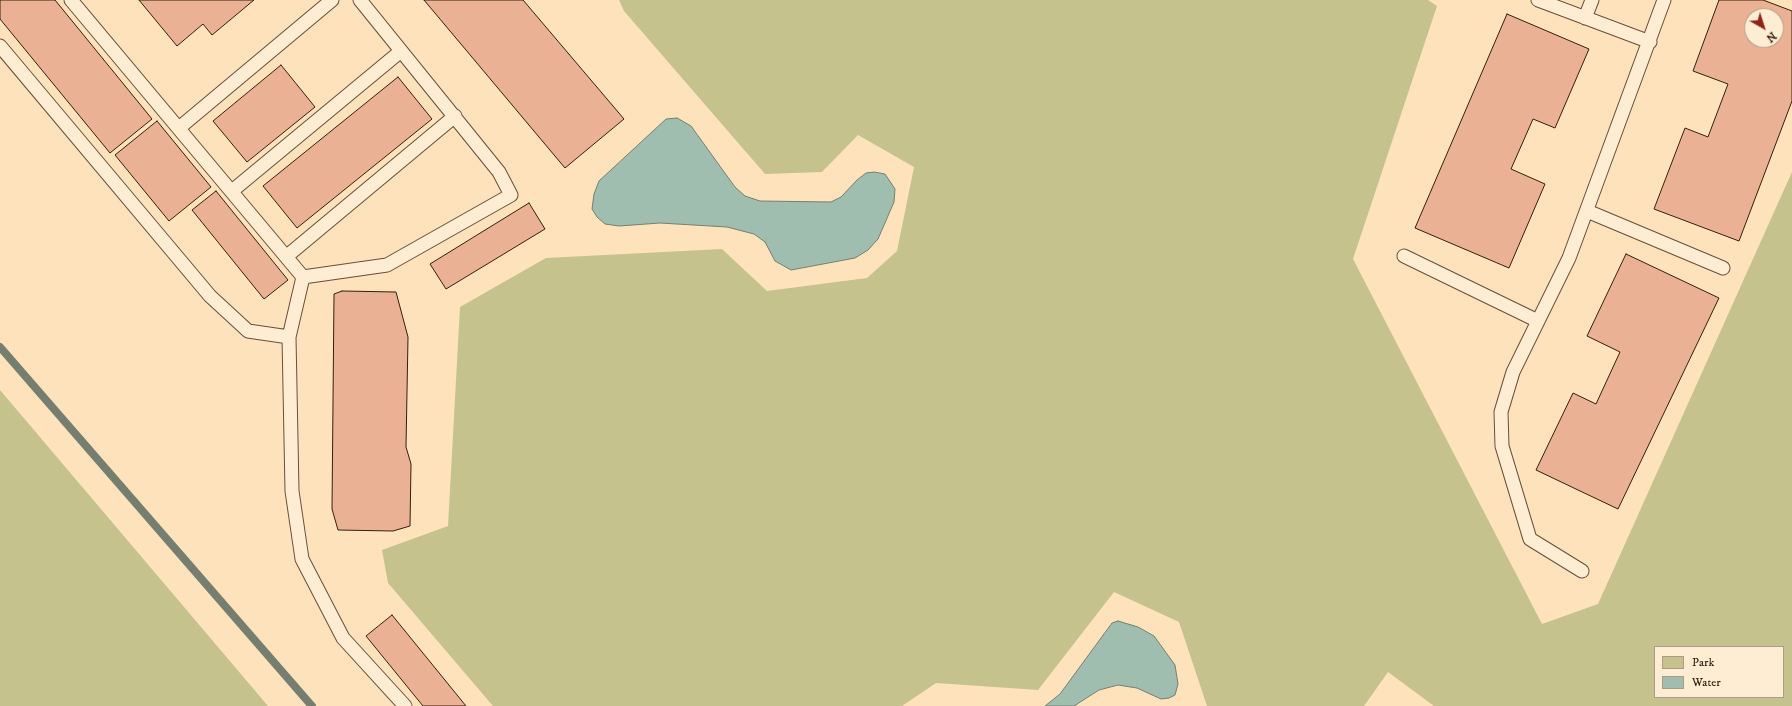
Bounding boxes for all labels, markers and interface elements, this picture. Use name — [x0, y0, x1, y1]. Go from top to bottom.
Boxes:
north arrow — [1744, 8, 1784, 48]
text: N — [1763, 28, 1779, 45]
legend — [1654, 646, 1784, 698]
text: Park — [1692, 655, 1714, 670]
text: Water — [1692, 675, 1721, 690]

